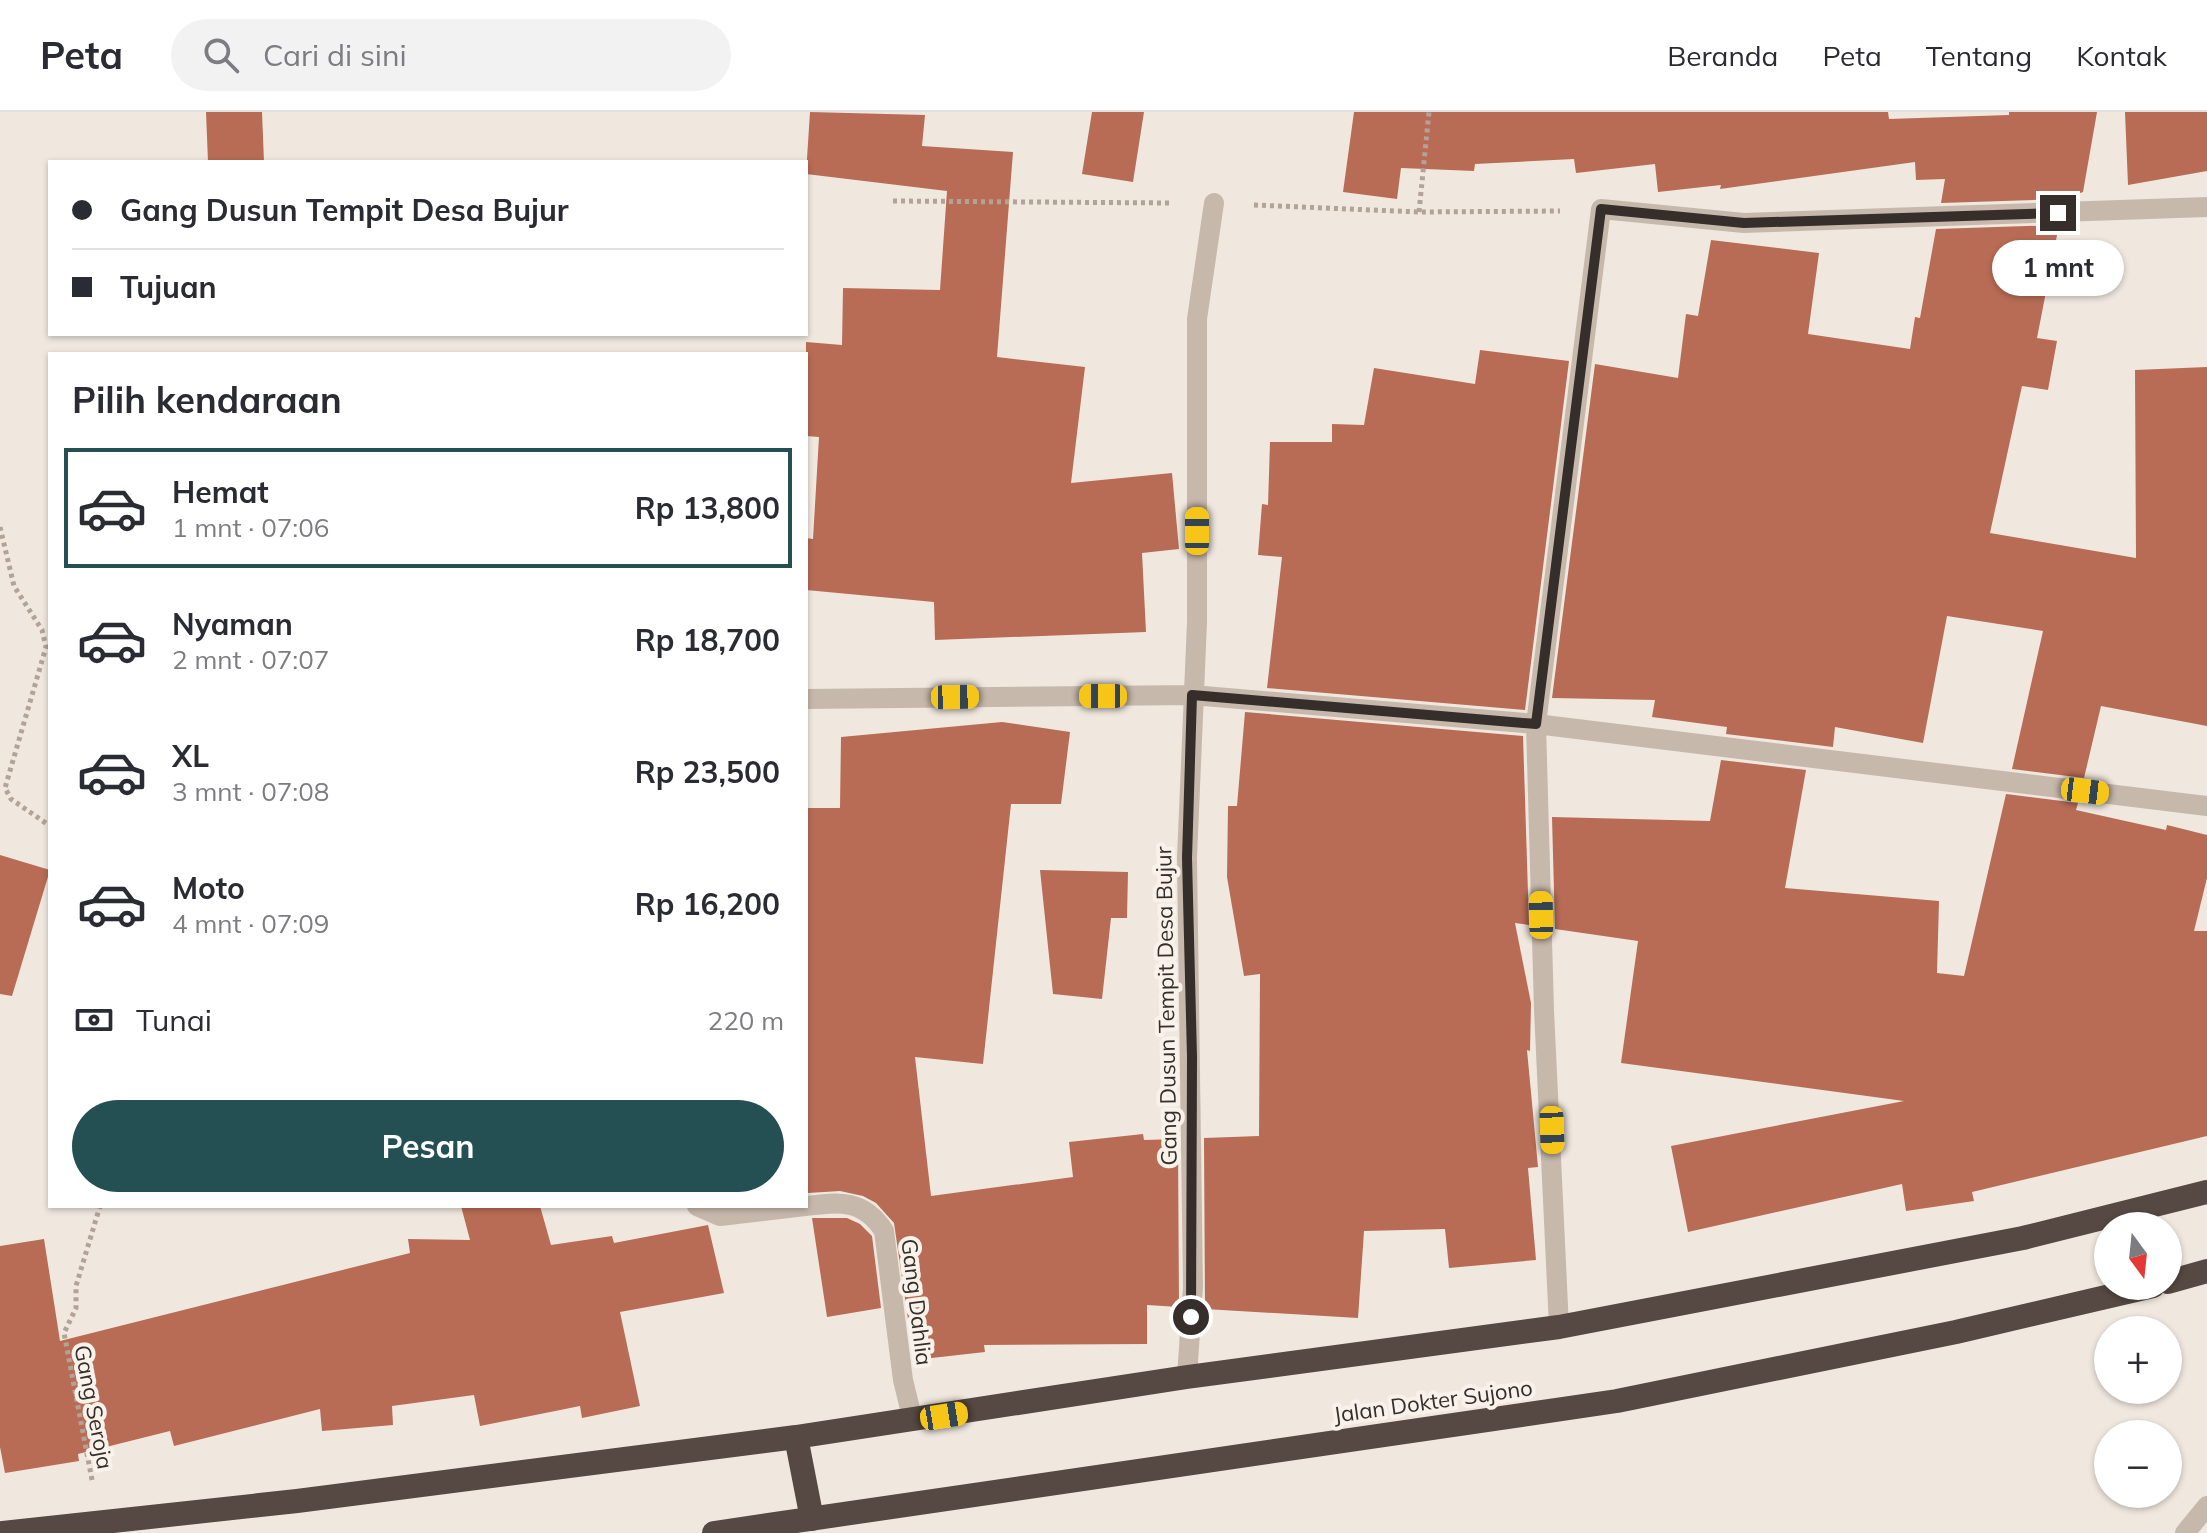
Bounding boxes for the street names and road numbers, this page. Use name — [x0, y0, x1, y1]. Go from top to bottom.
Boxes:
street label: Gang Dusun Tempit Desa Bujur — [1149, 846, 1183, 1166]
street label: Gang Dahlia — [895, 1237, 939, 1367]
street label: Gang Seroja — [68, 1343, 120, 1471]
street label: Jalan Dokter Sujono — [1332, 1373, 1534, 1429]

